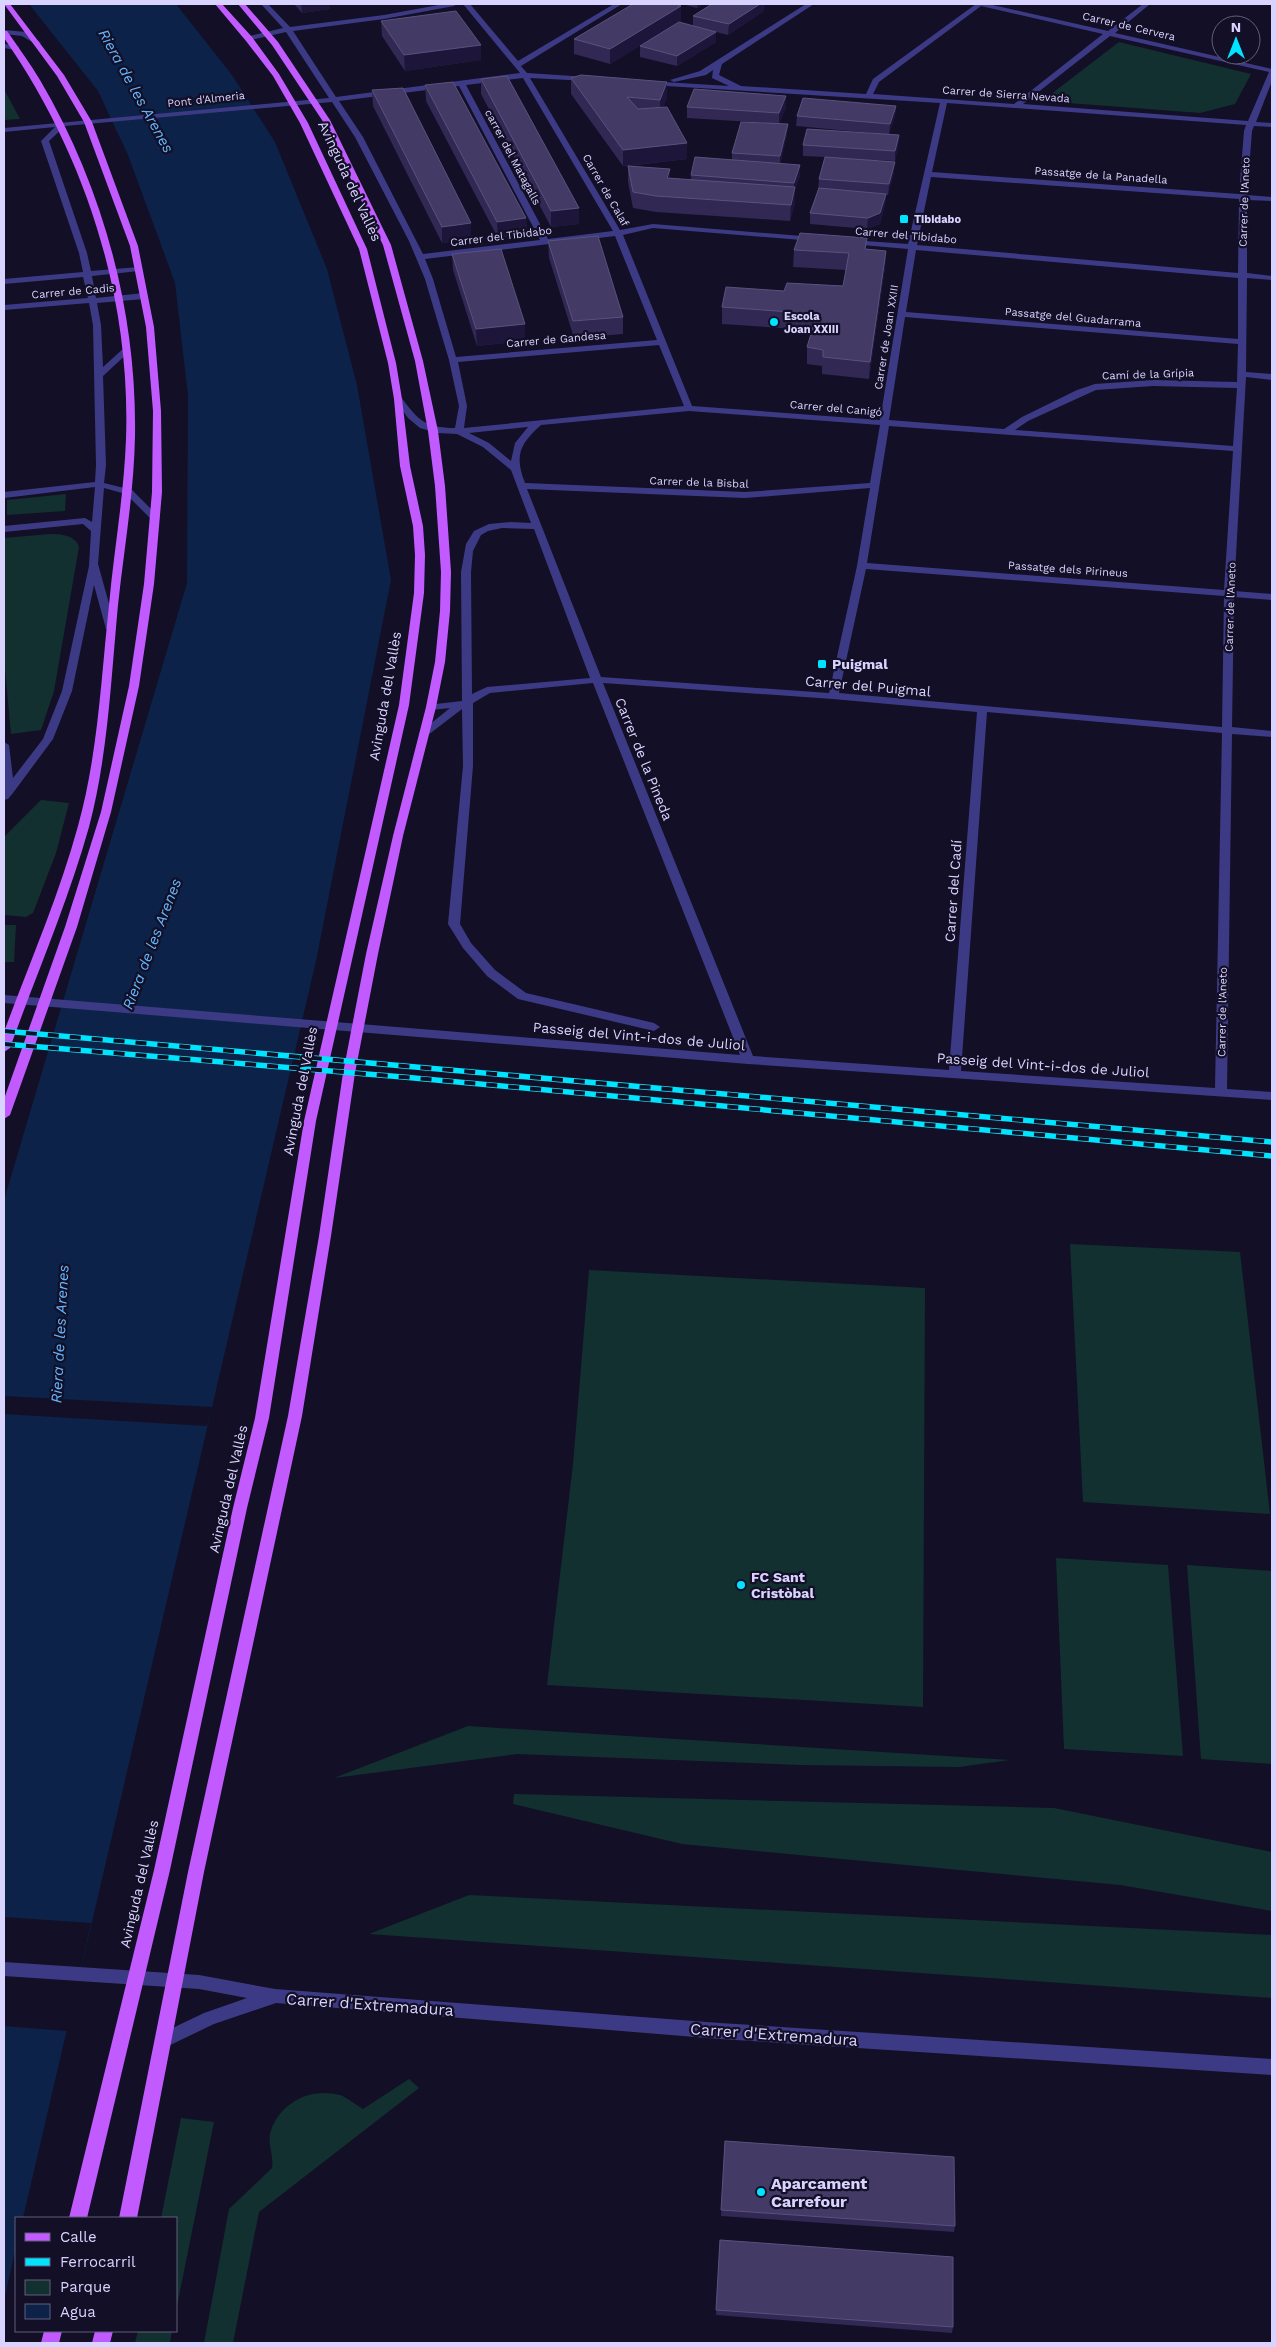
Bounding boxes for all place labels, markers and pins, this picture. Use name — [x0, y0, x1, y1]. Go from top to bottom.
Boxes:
marker: Tibidabo — [898, 213, 910, 225]
place label: Tibidabo — [914, 213, 961, 226]
place label: Escola Joan XXIII — [784, 310, 839, 336]
marker: Escola Joan XXIII — [768, 316, 780, 328]
place label: Puigmal — [832, 656, 888, 672]
marker: Puigmal — [816, 658, 828, 670]
place label: FC Sant Cristòbal — [751, 1569, 814, 1601]
marker: FC Sant Cristòbal — [735, 1579, 747, 1591]
place label: Aparcament Carrefour — [771, 2174, 867, 2211]
marker: Aparcament Carrefour — [755, 2186, 767, 2198]

